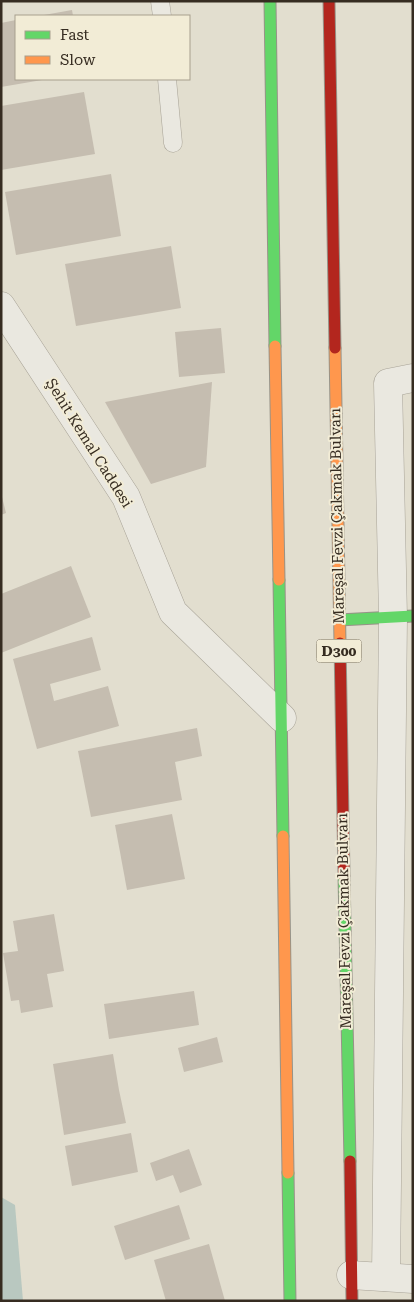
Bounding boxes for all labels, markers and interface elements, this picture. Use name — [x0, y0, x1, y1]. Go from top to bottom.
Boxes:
legend — [15, 15, 190, 80]
text: Fast — [60, 26, 90, 44]
text: Slow — [60, 51, 96, 69]
street label: Şehit Kemal Caddesi — [42, 375, 136, 511]
street label: Mareşal Fevzi Çakmak Bulvarı — [326, 408, 348, 624]
road number: D300 — [316, 640, 362, 662]
street label: Mareşal Fevzi Çakmak Bulvarı — [333, 813, 355, 1029]

